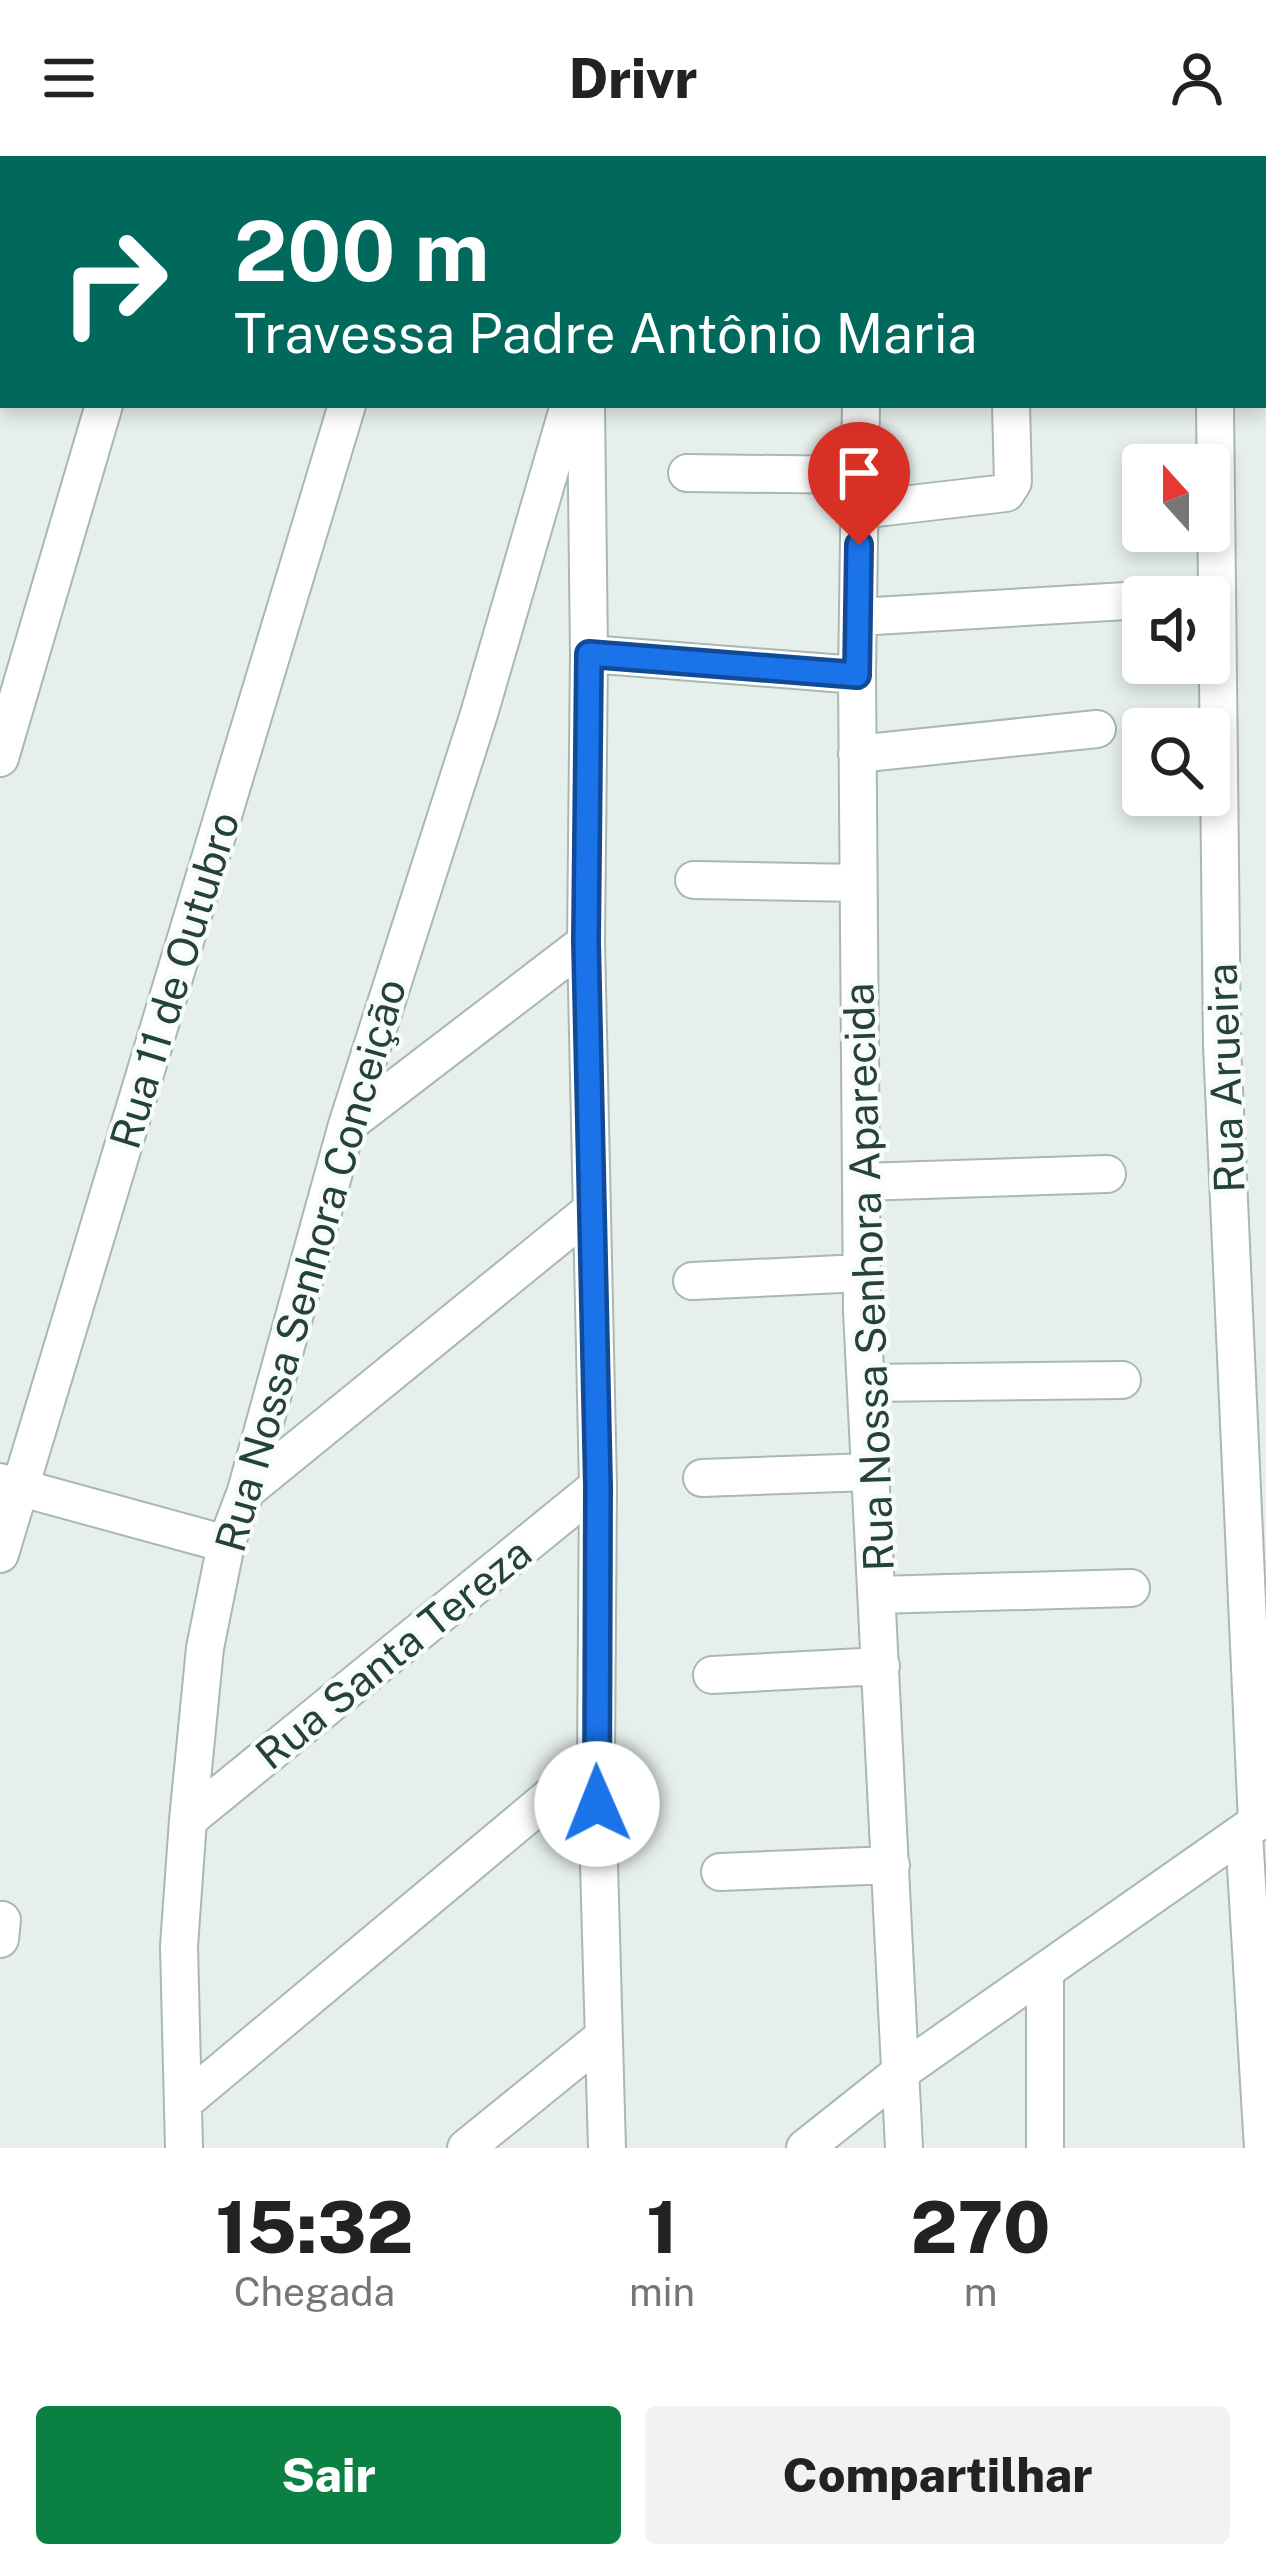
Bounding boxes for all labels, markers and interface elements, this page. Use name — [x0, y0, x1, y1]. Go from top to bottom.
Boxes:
icon: menu — [36, 45, 102, 111]
icon: person — [1164, 45, 1230, 111]
text: Drivr — [569, 47, 697, 110]
text: 200 m — [234, 201, 490, 300]
icon: right — [36, 204, 192, 360]
text: Travessa Padre Antônio Maria — [234, 302, 977, 365]
pin — [808, 422, 910, 545]
icon: arrive — [826, 440, 892, 506]
north arrow — [1122, 444, 1230, 552]
map controls — [1122, 444, 1230, 816]
button: sound — [1122, 576, 1230, 684]
button: search — [1122, 708, 1230, 816]
street label: Rua 11 de Outubro — [99, 806, 249, 1154]
street label: Rua Arueira — [1197, 962, 1253, 1194]
street label: Rua Nossa Senhora Conceição — [205, 973, 415, 1557]
street label: Rua Nossa Senhora Aparecida — [833, 982, 903, 1572]
street label: Rua Santa Tereza — [246, 1527, 540, 1779]
position arrow — [534, 1741, 660, 1867]
text: 15:32 — [215, 2185, 414, 2269]
text: 1 — [646, 2185, 678, 2269]
text: 270 — [910, 2185, 1051, 2269]
text: Chegada — [234, 2269, 395, 2315]
text: min — [629, 2269, 695, 2315]
text: m — [964, 2269, 997, 2315]
button: Sair — [36, 2406, 621, 2544]
button: Compartilhar — [645, 2406, 1230, 2544]

